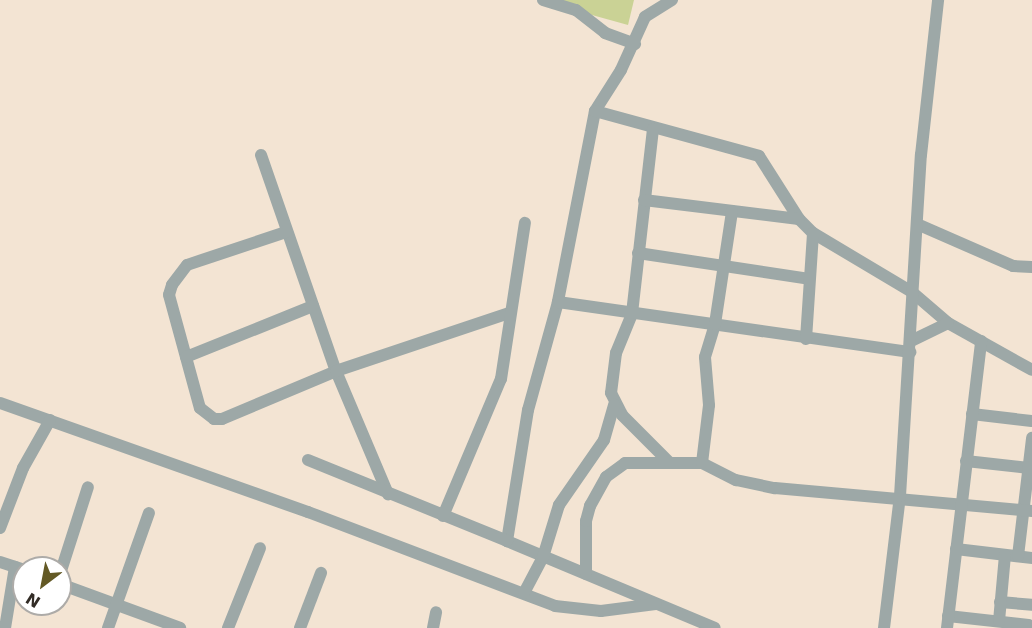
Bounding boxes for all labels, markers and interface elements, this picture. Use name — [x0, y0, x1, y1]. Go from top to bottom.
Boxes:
north arrow — [12, 556, 72, 616]
text: N — [23, 588, 44, 612]

